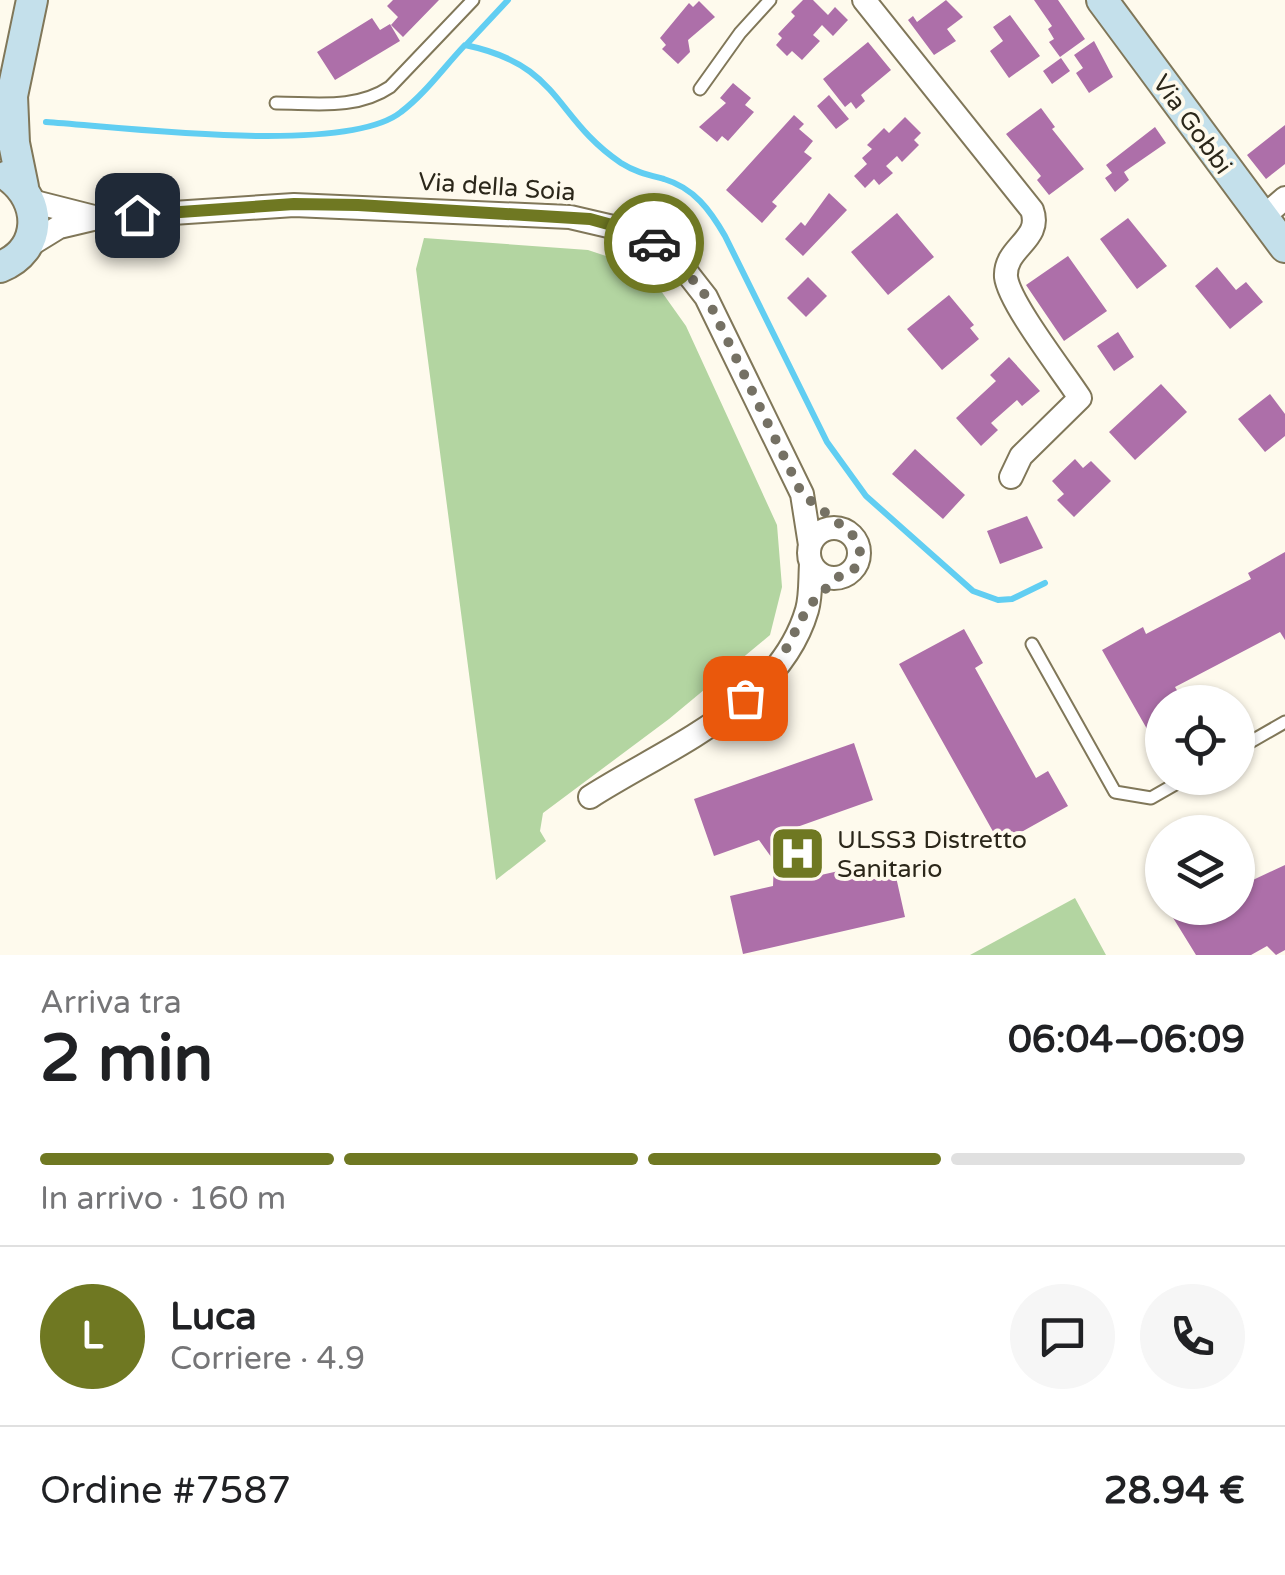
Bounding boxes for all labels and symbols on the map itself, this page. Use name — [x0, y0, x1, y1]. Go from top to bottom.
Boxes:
street label: Via Gobbi — [1146, 69, 1238, 180]
street label: Via della Soia — [417, 167, 577, 207]
pin — [95, 173, 180, 258]
courier — [604, 193, 704, 293]
pin — [703, 656, 788, 741]
hospital icon: ULSS3 Distretto Sanitario — [768, 823, 828, 883]
place label: ULSS3 Distretto Sanitario — [837, 825, 1027, 884]

